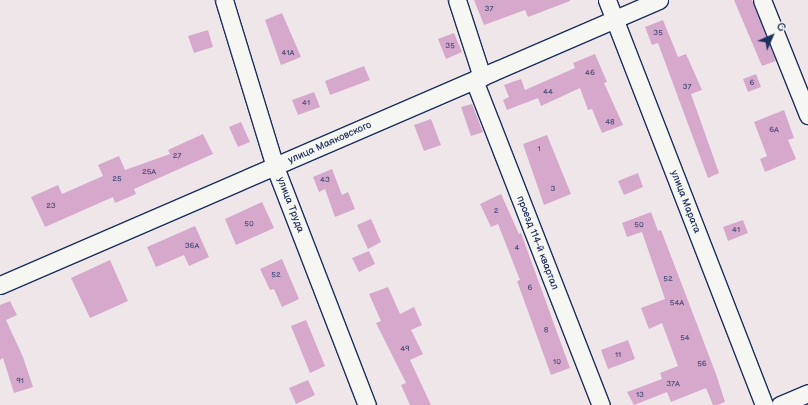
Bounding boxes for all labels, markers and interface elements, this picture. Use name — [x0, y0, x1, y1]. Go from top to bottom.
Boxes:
house number: 37 — [485, 4, 493, 14]
north arrow — [752, 16, 792, 56]
text: С — [774, 20, 788, 34]
house number: 35 — [653, 28, 663, 38]
house number: 35 — [445, 41, 455, 51]
house number: 41А — [282, 48, 294, 58]
house number: 46 — [585, 68, 595, 78]
house number: 6 — [750, 78, 754, 88]
house number: 37 — [683, 82, 691, 92]
house number: 44 — [543, 87, 553, 97]
house number: 41 — [302, 98, 310, 108]
house number: 48 — [605, 117, 615, 127]
street label: улица Маяковского — [286, 119, 374, 167]
house number: 6А — [769, 125, 779, 135]
house number: 1 — [537, 144, 541, 154]
house number: 27 — [173, 151, 181, 161]
house number: 25А — [142, 167, 156, 177]
street label: улица Марата — [667, 169, 703, 235]
house number: 25 — [112, 174, 122, 184]
house number: 43 — [320, 175, 330, 185]
street label: улица Труда — [274, 176, 306, 234]
house number: 3 — [551, 184, 555, 194]
street label: проезд 114-й квартал — [514, 194, 560, 292]
house number: 23 — [46, 201, 56, 211]
house number: 2 — [494, 206, 498, 216]
house number: 50 — [244, 219, 254, 229]
house number: 50 — [634, 220, 644, 230]
house number: 41 — [732, 225, 740, 235]
house number: 36А — [185, 241, 199, 251]
house number: 4 — [515, 243, 519, 253]
house number: 52 — [271, 270, 281, 280]
house number: 52 — [663, 274, 673, 284]
house number: 6 — [528, 283, 532, 293]
house number: 54А — [670, 298, 684, 308]
house number: 8 — [544, 325, 548, 335]
house number: 54 — [680, 333, 690, 343]
house number: 49 — [400, 344, 410, 354]
house number: 11 — [615, 350, 621, 360]
house number: 10 — [553, 357, 561, 367]
house number: 56 — [697, 359, 707, 369]
house number: 91 — [16, 376, 24, 386]
house number: 37А — [666, 379, 680, 389]
house number: 13 — [636, 390, 644, 400]

